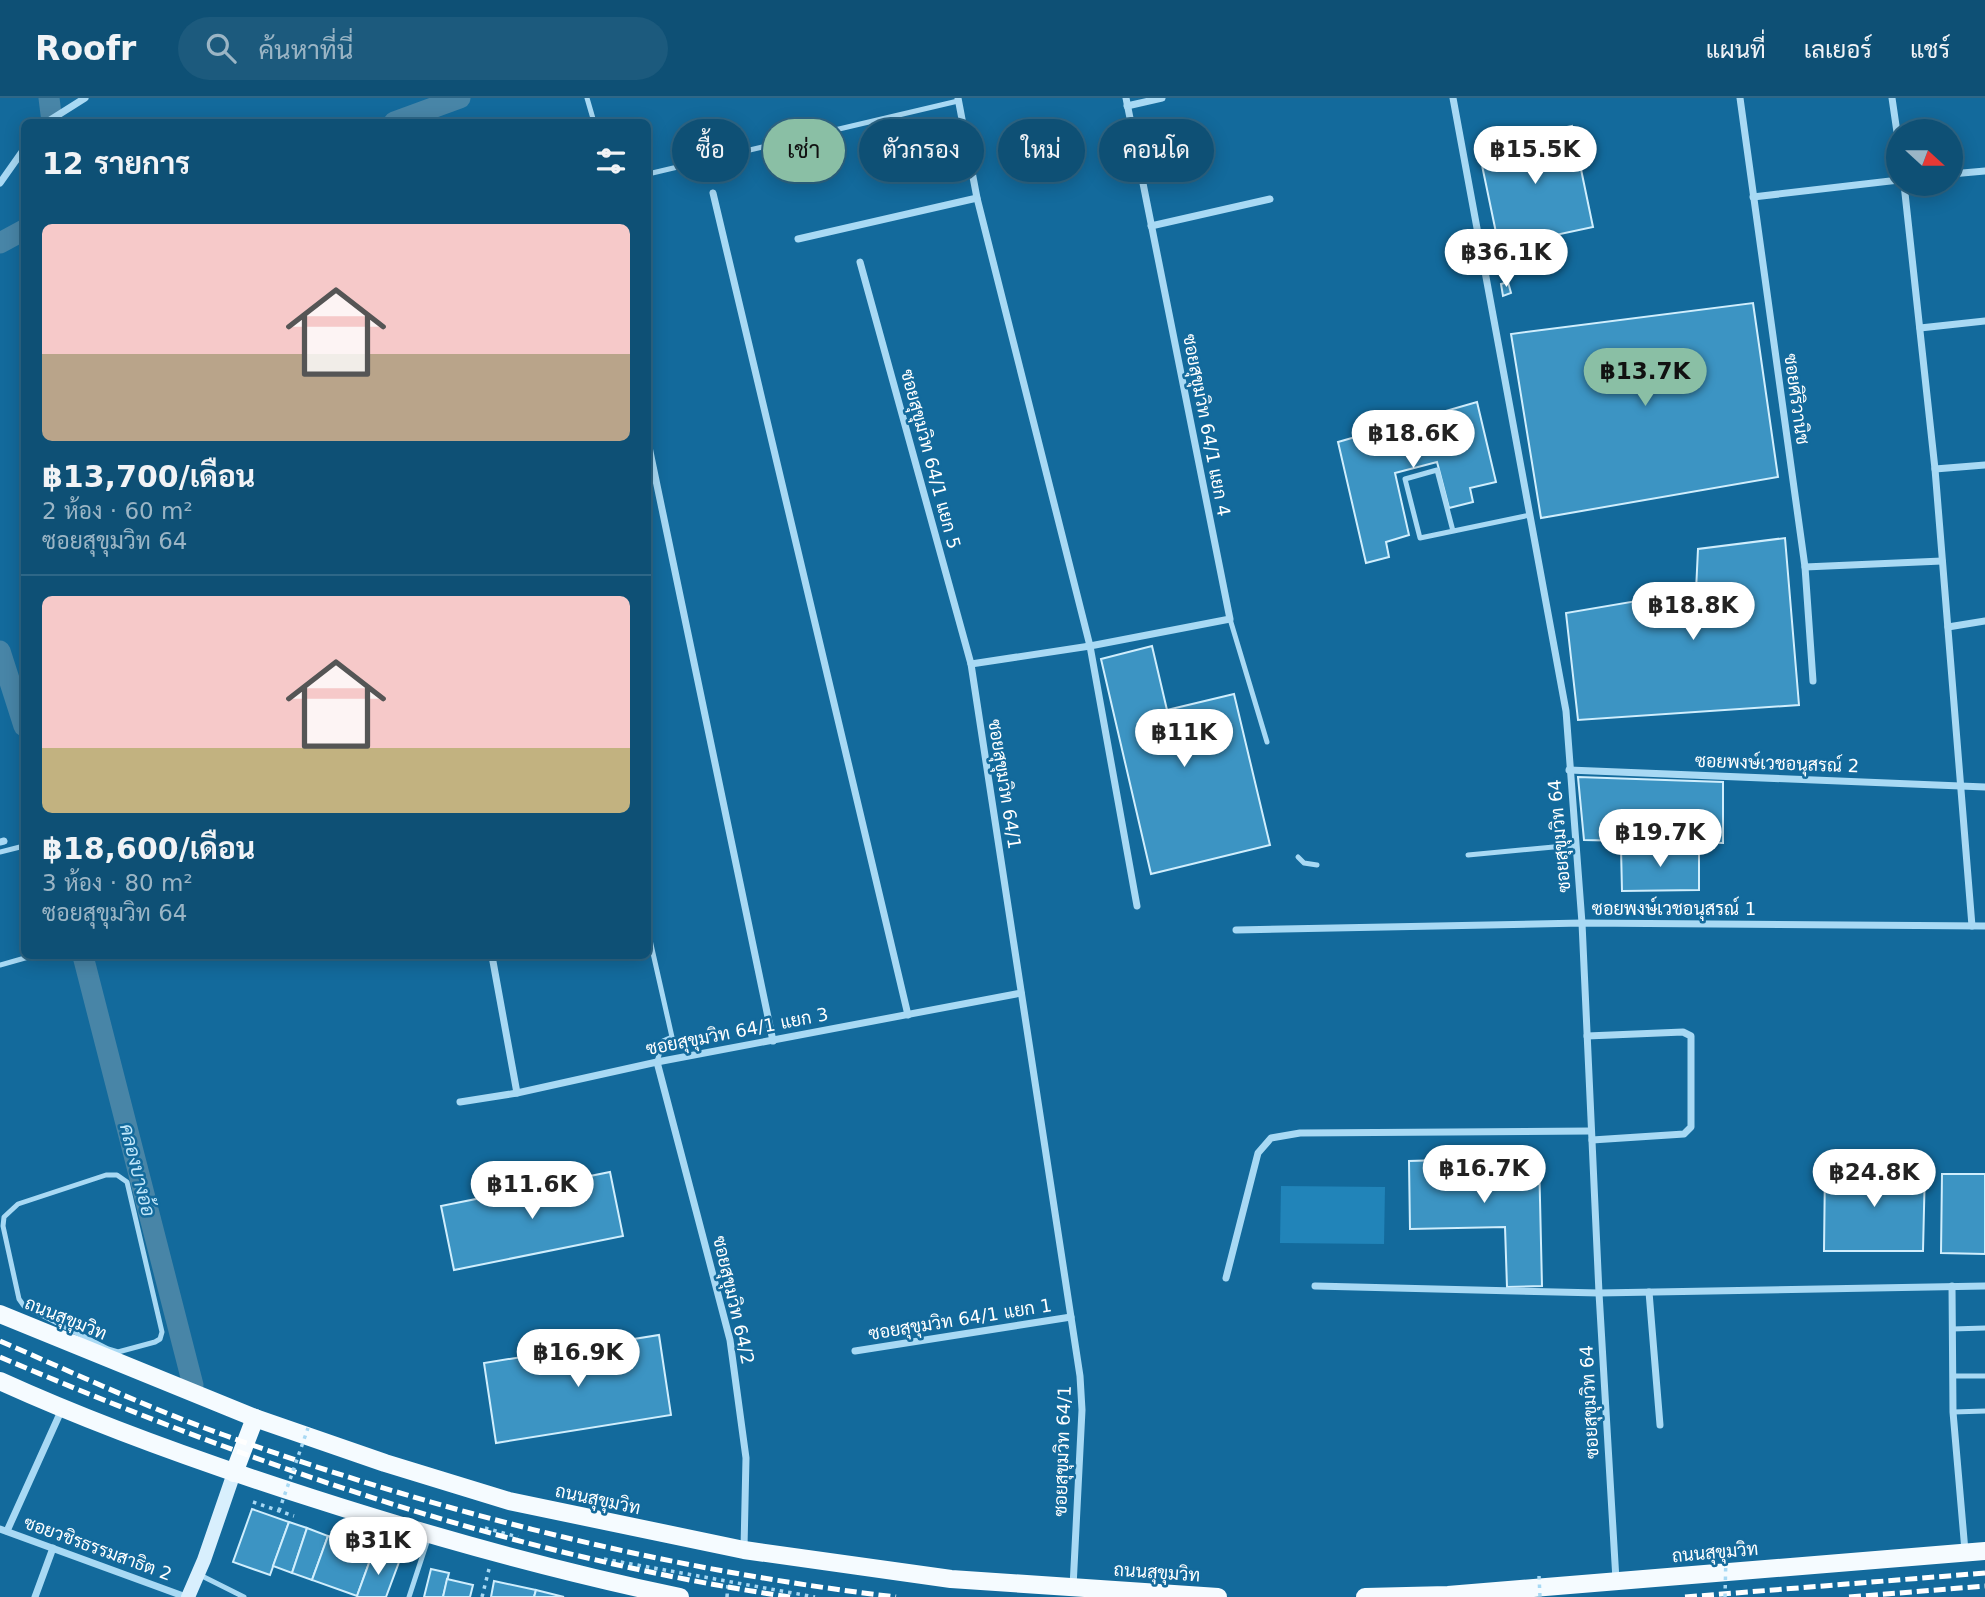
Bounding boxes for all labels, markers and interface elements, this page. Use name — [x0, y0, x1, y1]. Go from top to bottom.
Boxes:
search box — [178, 17, 668, 80]
text: Roofr — [35, 29, 136, 68]
icon: search — [202, 29, 240, 67]
text: ค้นหาที่นี่ — [258, 35, 353, 65]
text: แผนที่ — [1706, 36, 1766, 64]
text: เลเยอร์ — [1804, 36, 1872, 64]
text: แชร์ — [1910, 36, 1950, 64]
chip: ซื้อ — [672, 119, 749, 182]
chip: เช่า — [763, 119, 845, 182]
chip: ตัวกรอง — [859, 119, 984, 182]
chip: ใหม่ — [998, 119, 1085, 182]
chip: คอนโด — [1099, 119, 1214, 182]
north arrow — [1886, 119, 1964, 196]
map controls — [1886, 119, 1963, 196]
pin: ฿15.5K — [1478, 126, 1592, 186]
text: ฿15.5K — [1490, 136, 1580, 162]
icon: filters — [592, 142, 630, 180]
text: 12 รายการ — [42, 146, 190, 181]
pin: ฿36.1K — [1449, 230, 1563, 289]
text: ฿36.1K — [1461, 239, 1551, 265]
icon: home — [273, 269, 399, 395]
street label: ซอยสุขุมวิท 64/1 แยก 4 — [1177, 332, 1235, 518]
pin: ฿13.7K — [1588, 348, 1702, 408]
street label: ซอยศิริวานิช — [1780, 352, 1814, 446]
text: ฿13.7K — [1600, 358, 1690, 384]
street label: ซอยสุขุมวิท 64/1 แยก 5 — [895, 367, 965, 552]
pin: ฿18.6K — [1356, 410, 1470, 470]
text: ฿18.6K — [1368, 420, 1458, 446]
text: ฿13,700/เดือน — [42, 459, 255, 494]
text: 2 ห้อง · 60 m² — [42, 498, 193, 524]
text: ซอยสุขุมวิท 64 — [42, 528, 187, 554]
pin: ฿18.8K — [1636, 582, 1750, 642]
text: ฿18.8K — [1648, 592, 1738, 618]
icon: home — [273, 641, 399, 767]
pin: ฿11K — [1143, 710, 1225, 769]
street label: ซอยสุขุมวิท 64/1 — [982, 718, 1026, 851]
text: ฿11K — [1151, 719, 1217, 745]
street label: ซอยพงษ์เวชอนุสรณ์ 2 — [1694, 748, 1860, 778]
street label: ซอยสุขุมวิท 64 — [1544, 778, 1576, 894]
pin: ฿19.7K — [1603, 810, 1717, 869]
text: ฿19.7K — [1615, 819, 1705, 845]
text: ฿18,600/เดือน — [42, 831, 255, 866]
text: 3 ห้อง · 80 m² — [42, 870, 193, 896]
street label: ซอยพงษ์เวชอนุสรณ์ 1 — [1592, 896, 1756, 921]
text: ซอยสุขุมวิท 64 — [42, 900, 187, 926]
street label: ซอยสุขุมวิท 64/1 แยก 3 — [644, 1003, 830, 1061]
water label: คลองบางอ้อ — [116, 1121, 160, 1219]
pin: ฿16.7K — [1427, 1146, 1541, 1205]
pin: ฿24.8K — [1817, 1150, 1931, 1209]
text: ฿16.7K — [1439, 1155, 1529, 1181]
text: ฿24.8K — [1829, 1159, 1919, 1185]
pin: ฿11.6K — [475, 1162, 589, 1221]
text: ฿11.6K — [487, 1171, 577, 1197]
street label: ซอยสุขุมวิท 64/2 — [707, 1234, 759, 1367]
street label: ถนนสุขุมวิท — [21, 1292, 110, 1346]
street label: ซอยสุขุมวิท 64/1 แยก 1 — [867, 1294, 1053, 1346]
pin: ฿16.9K — [521, 1330, 635, 1389]
text: ฿16.9K — [533, 1339, 623, 1365]
street label: ซอยสุขุมวิท 64 — [1576, 1345, 1604, 1459]
street label: ซอยสุขุมวิท 64/1 — [1049, 1385, 1077, 1517]
street label: ถนนสุขุมวิท — [553, 1480, 643, 1520]
street label: ซอยวชิรธรรมสาธิต 2 — [21, 1511, 175, 1585]
pin: ฿31K — [337, 1518, 419, 1577]
text: ฿31K — [345, 1527, 411, 1553]
street label: ถนนสุขุมวิท — [1671, 1538, 1759, 1568]
street label: ถนนสุขุมวิท — [1113, 1559, 1201, 1587]

